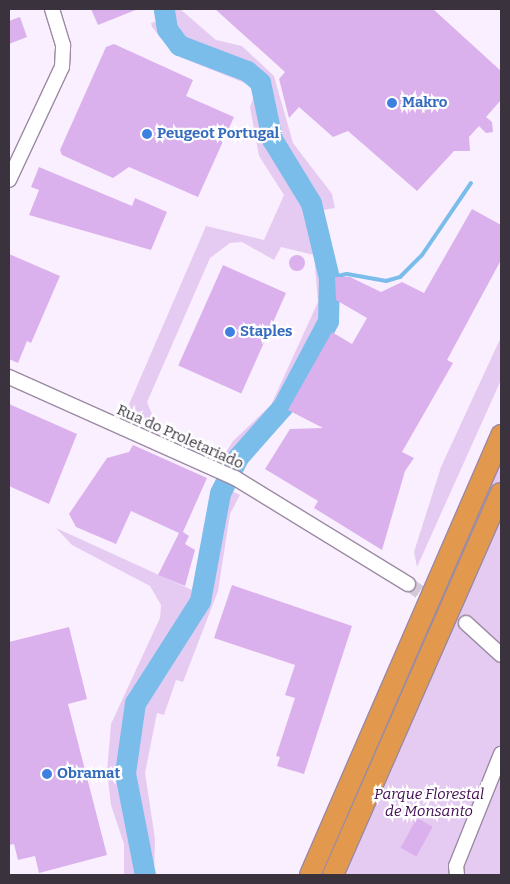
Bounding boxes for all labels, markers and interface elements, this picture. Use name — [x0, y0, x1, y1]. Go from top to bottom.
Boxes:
place label: Makro — [402, 94, 447, 112]
marker: Makro — [386, 97, 398, 109]
place label: Peugeot Portugal — [157, 125, 279, 143]
marker: Peugeot Portugal — [141, 128, 153, 140]
place label: Staples — [240, 323, 293, 341]
marker: Staples — [224, 326, 236, 338]
street label: Rua do Proletariado — [114, 401, 246, 473]
place label: Obramat — [57, 765, 120, 783]
marker: Obramat — [41, 768, 53, 780]
park label: Parque Florestal de Monsanto — [374, 785, 484, 820]

